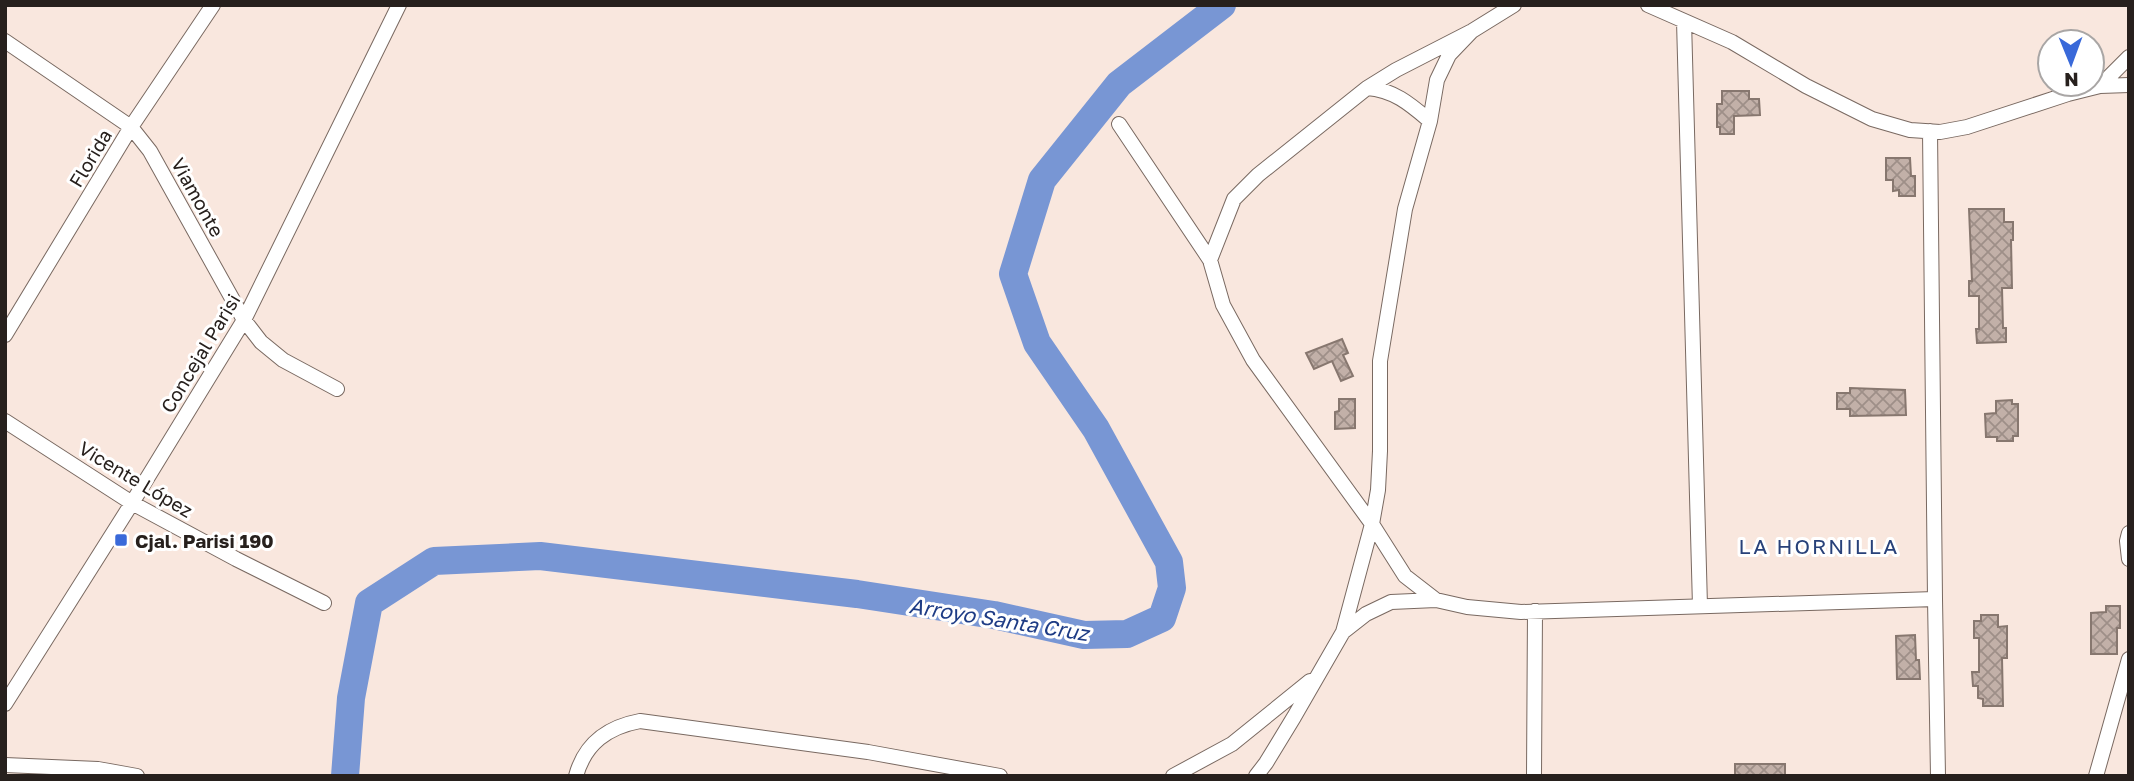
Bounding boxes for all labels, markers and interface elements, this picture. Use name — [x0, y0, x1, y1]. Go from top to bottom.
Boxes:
north arrow — [2036, 28, 2106, 98]
text: N — [2064, 69, 2079, 92]
street label: Florida — [64, 125, 116, 191]
street label: Viamonte — [167, 153, 229, 241]
street label: Concejal Parisi — [155, 289, 245, 417]
street label: Vicente López — [75, 436, 197, 522]
place label: Cjal. Parisi 190 — [135, 529, 274, 552]
marker: Cjal. Parisi 190 — [113, 532, 129, 548]
district label: LA HORNILLA — [1739, 533, 1899, 559]
water label: Arroyo Santa Cruz — [908, 592, 1093, 646]

